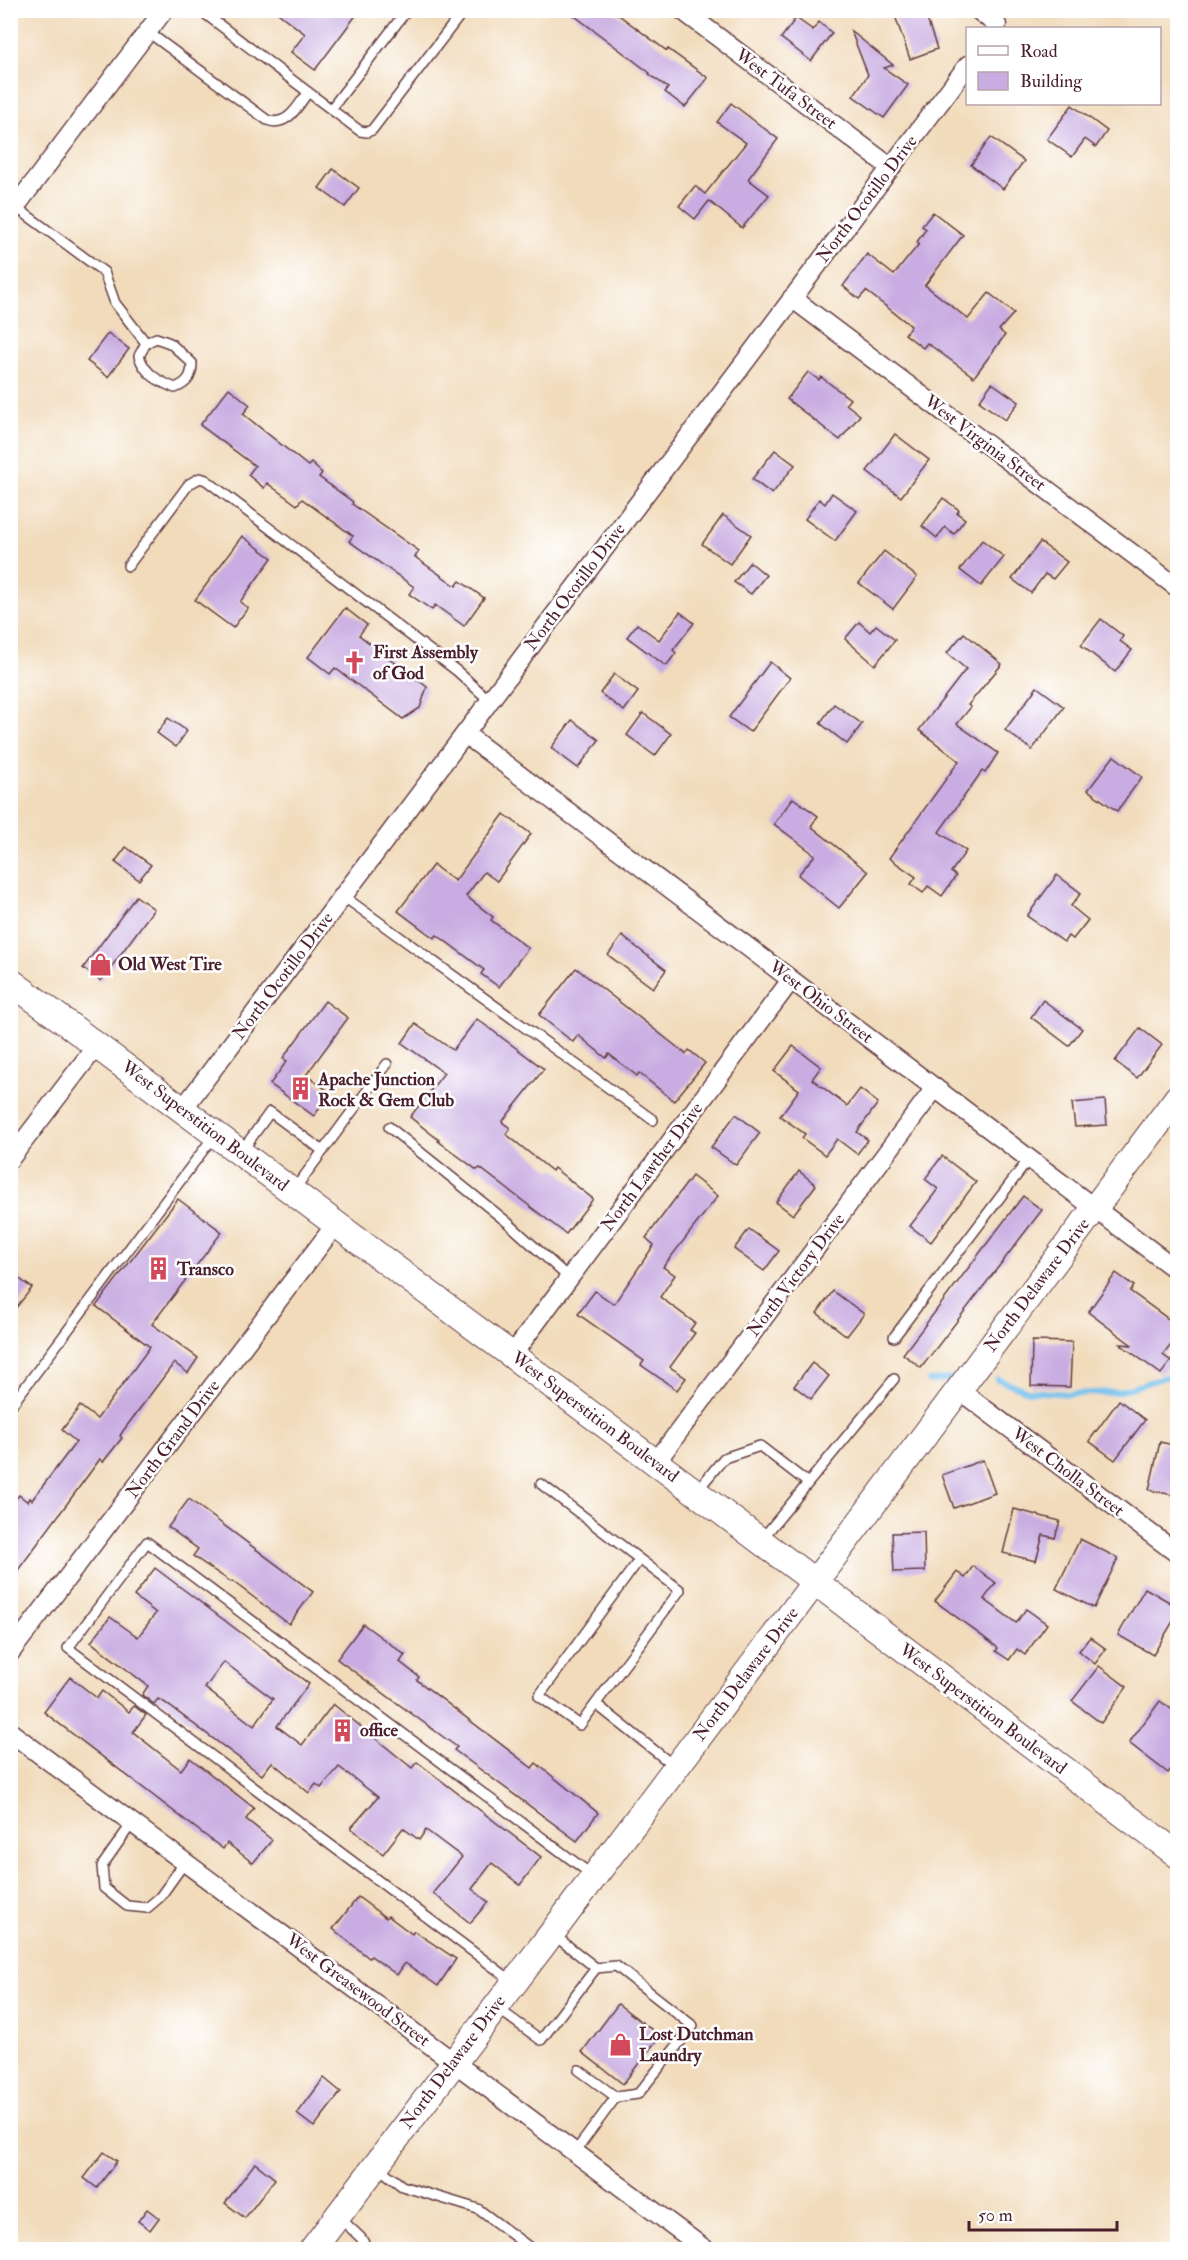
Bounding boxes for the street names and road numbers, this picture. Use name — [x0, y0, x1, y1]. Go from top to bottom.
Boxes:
street label: West Tufa Street — [730, 43, 841, 135]
street label: North Ocotillo Drive — [811, 130, 923, 267]
street label: West Virginia Street — [919, 389, 1051, 496]
street label: North Ocotillo Drive — [519, 518, 631, 655]
street label: North Ocotillo Drive — [227, 907, 339, 1044]
street label: West Ohio Street — [764, 955, 878, 1049]
street label: West Superstition Boulevard — [116, 1055, 293, 1197]
street label: North Lawther Drive — [596, 1097, 708, 1236]
street label: North Victory Drive — [742, 1208, 850, 1341]
street label: North Delaware Drive — [979, 1213, 1095, 1357]
street label: West Superstition Boulevard — [506, 1346, 683, 1488]
street label: North Grand Drive — [121, 1375, 225, 1503]
street label: West Cholla Street — [1006, 1422, 1129, 1522]
street label: North Delaware Drive — [688, 1602, 804, 1746]
street label: West Superstition Boulevard — [894, 1638, 1071, 1780]
street label: West Greasewood Street — [280, 1928, 435, 2052]
street label: North Delaware Drive — [395, 1990, 511, 2134]

